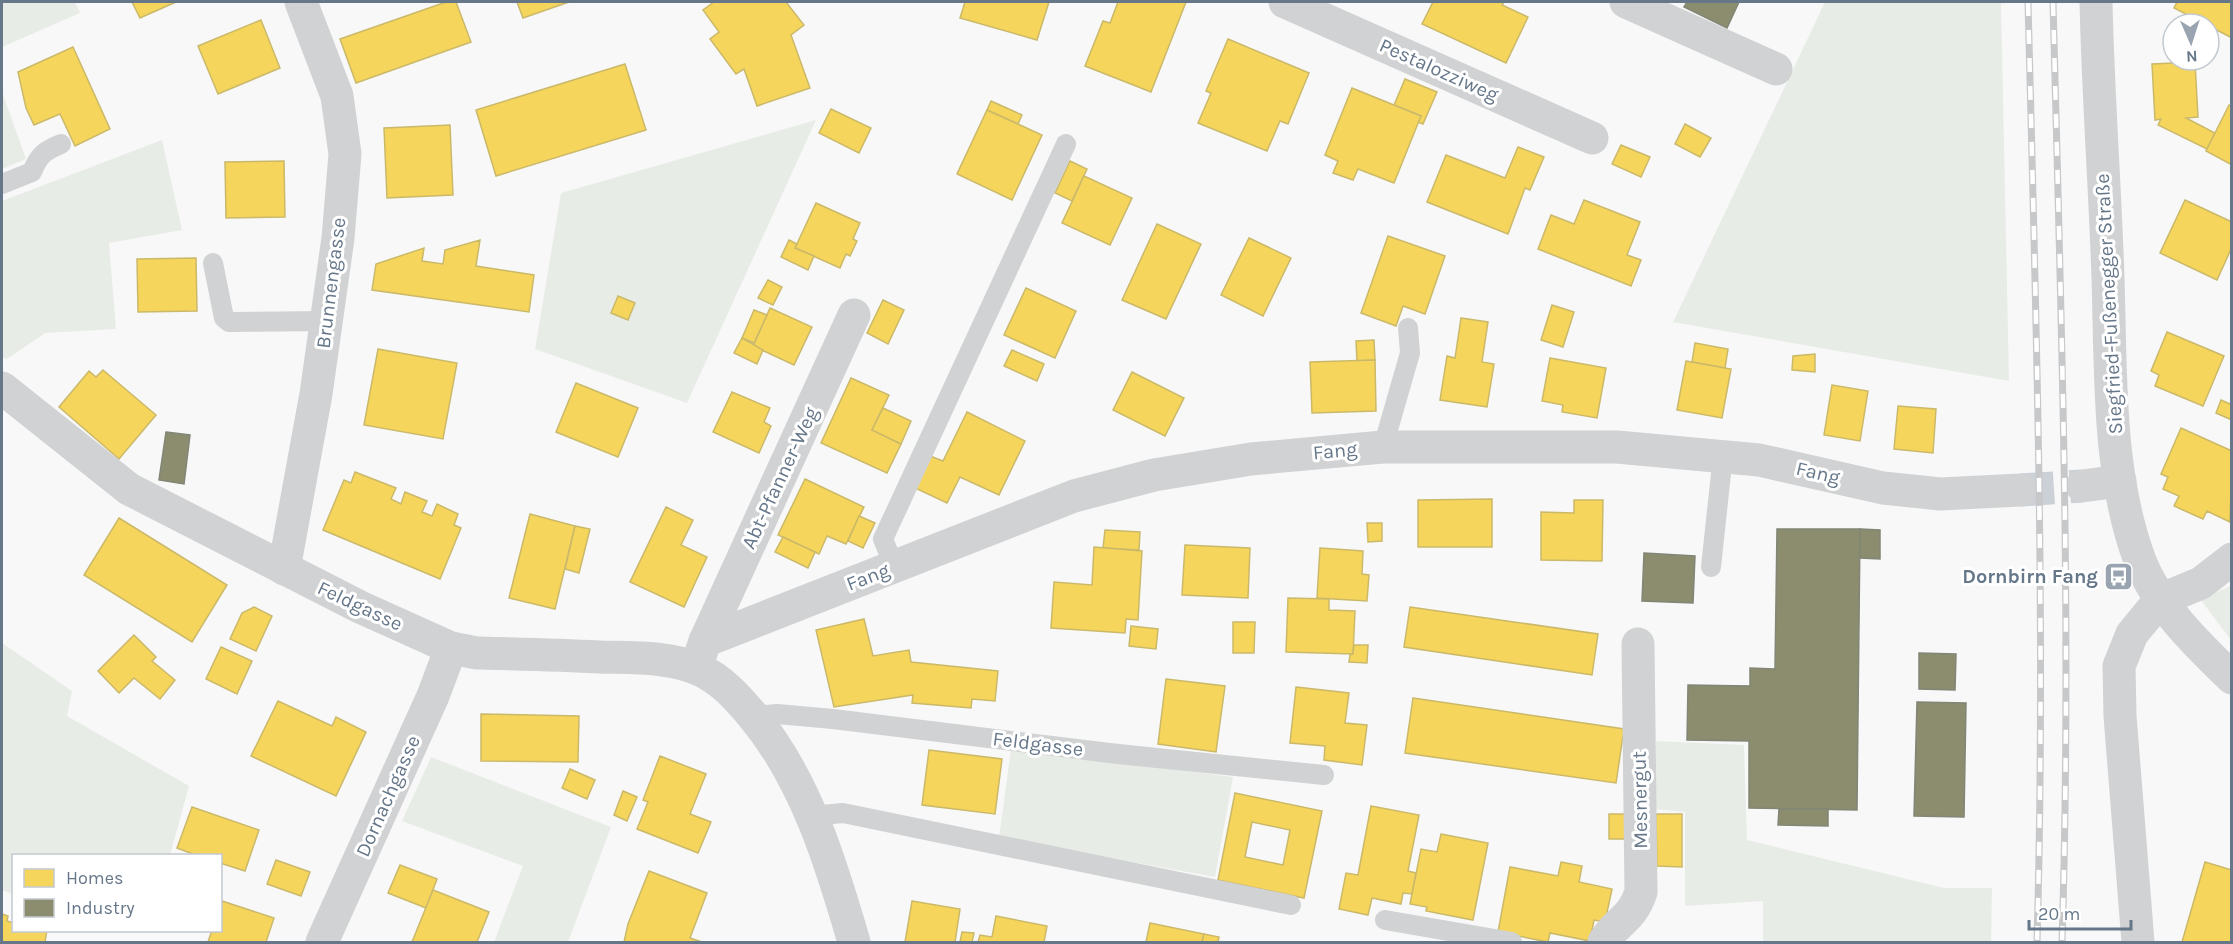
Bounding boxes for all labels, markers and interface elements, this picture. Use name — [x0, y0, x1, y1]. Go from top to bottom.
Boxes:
north arrow — [2161, 12, 2221, 72]
street label: Pestalozziweg — [1376, 33, 1502, 107]
text: N — [2186, 47, 2198, 66]
street label: Siegfried-Fußenegger Straße — [2091, 173, 2127, 435]
street label: Brunnengasse — [312, 216, 350, 350]
street label: Abt-Pfanner-Weg — [737, 403, 823, 553]
street label: Fang — [1312, 438, 1358, 464]
street label: Fang — [1794, 457, 1842, 489]
street label: Fang — [843, 558, 893, 596]
bus stop icon: Dornbirn Fang — [2103, 560, 2135, 592]
place label: Dornbirn Fang — [1962, 565, 2098, 588]
street label: Feldgasse — [314, 576, 406, 636]
street label: Feldgasse — [991, 727, 1085, 761]
street label: Dornachgasse — [351, 732, 425, 860]
street label: Mesnergut — [1628, 750, 1652, 849]
legend — [12, 854, 222, 932]
text: Homes — [66, 867, 123, 889]
scale bar — [2029, 893, 2131, 931]
text: Industry — [66, 897, 135, 919]
text: 20 m — [2038, 903, 2080, 925]

